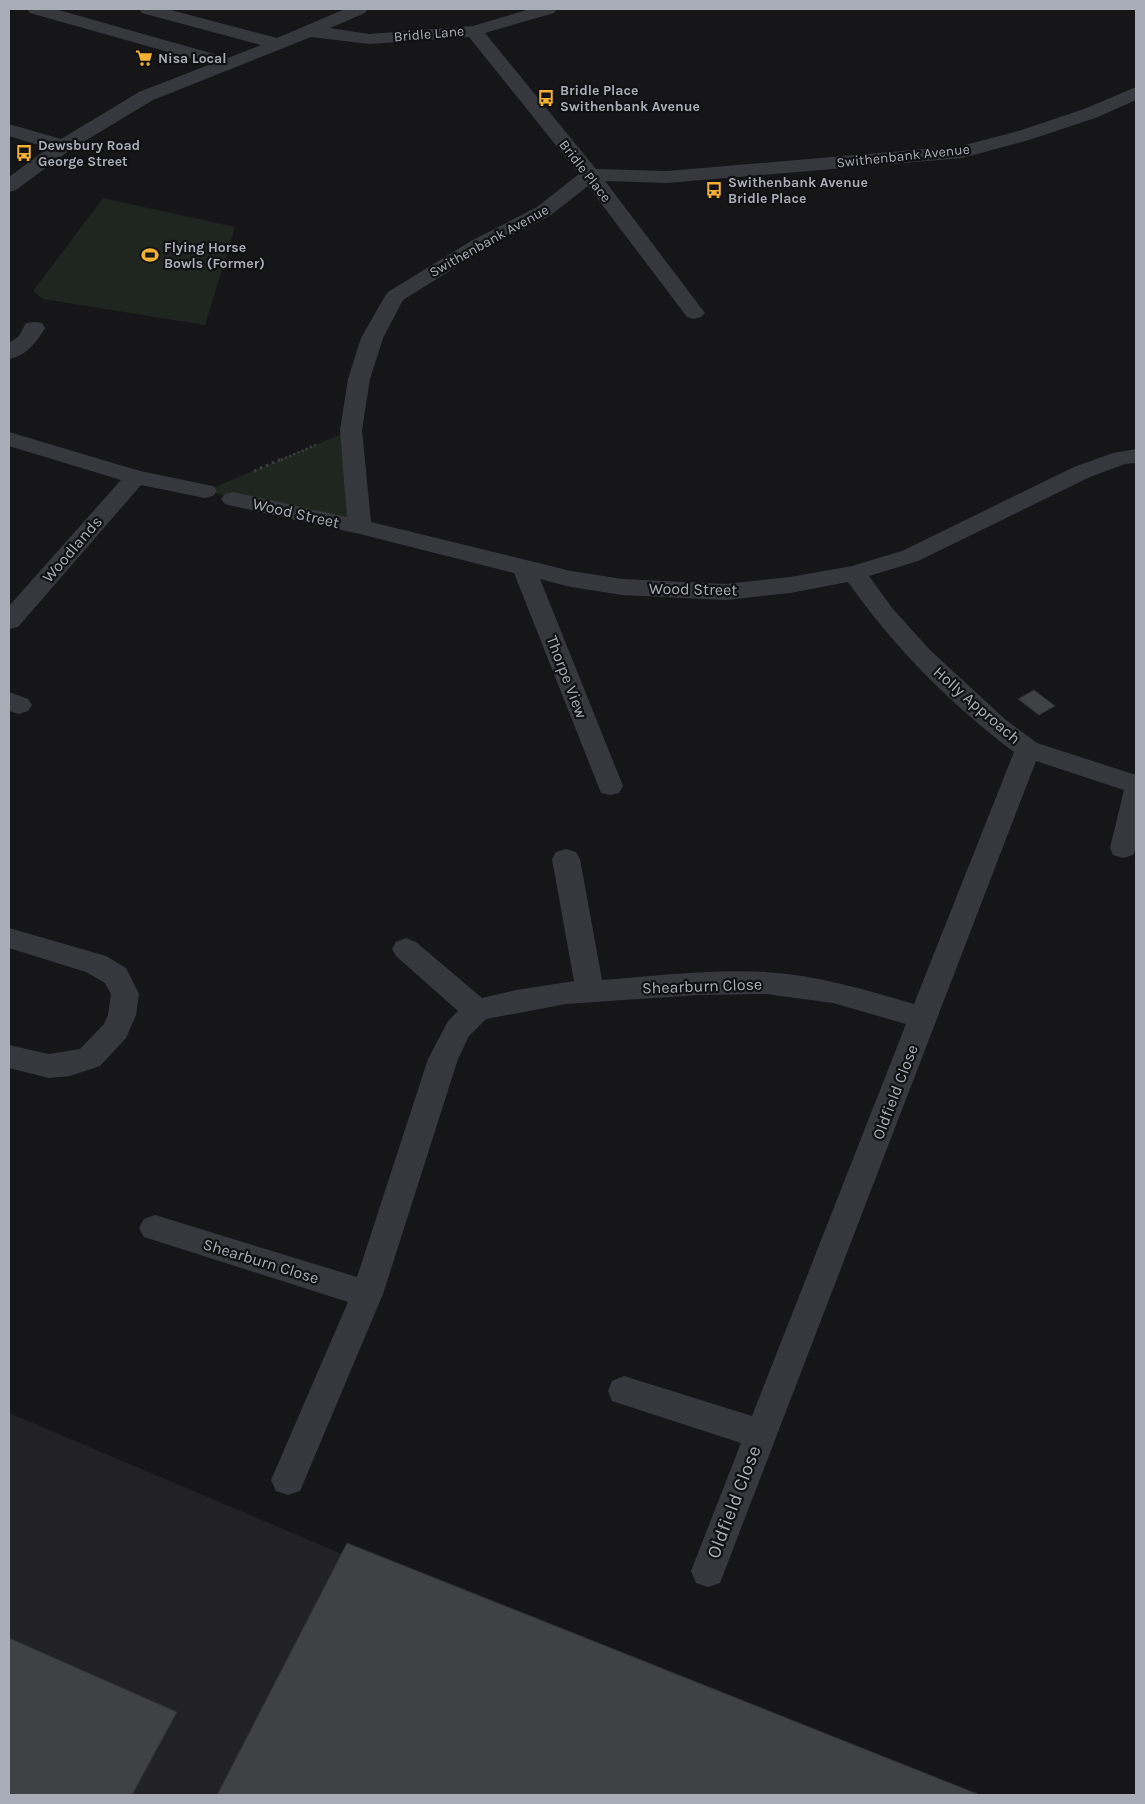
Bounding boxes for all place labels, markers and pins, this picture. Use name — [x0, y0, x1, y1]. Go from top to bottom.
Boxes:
supermarket icon: Nisa Local — [134, 48, 154, 68]
place label: Nisa Local — [158, 50, 226, 67]
place label: Bridle Place Swithenbank Avenue — [560, 82, 700, 115]
bus stop icon: Bridle Place Swithenbank Avenue — [536, 88, 556, 108]
place label: Dewsbury Road George Street — [38, 137, 140, 170]
bus stop icon: Dewsbury Road George Street — [14, 143, 34, 163]
place label: Swithenbank Avenue Bridle Place — [728, 174, 868, 207]
bus stop icon: Swithenbank Avenue Bridle Place — [704, 180, 724, 200]
place label: Flying Horse Bowls (Former) — [164, 239, 265, 272]
sports icon: Flying Horse Bowls (Former) — [140, 245, 160, 265]

